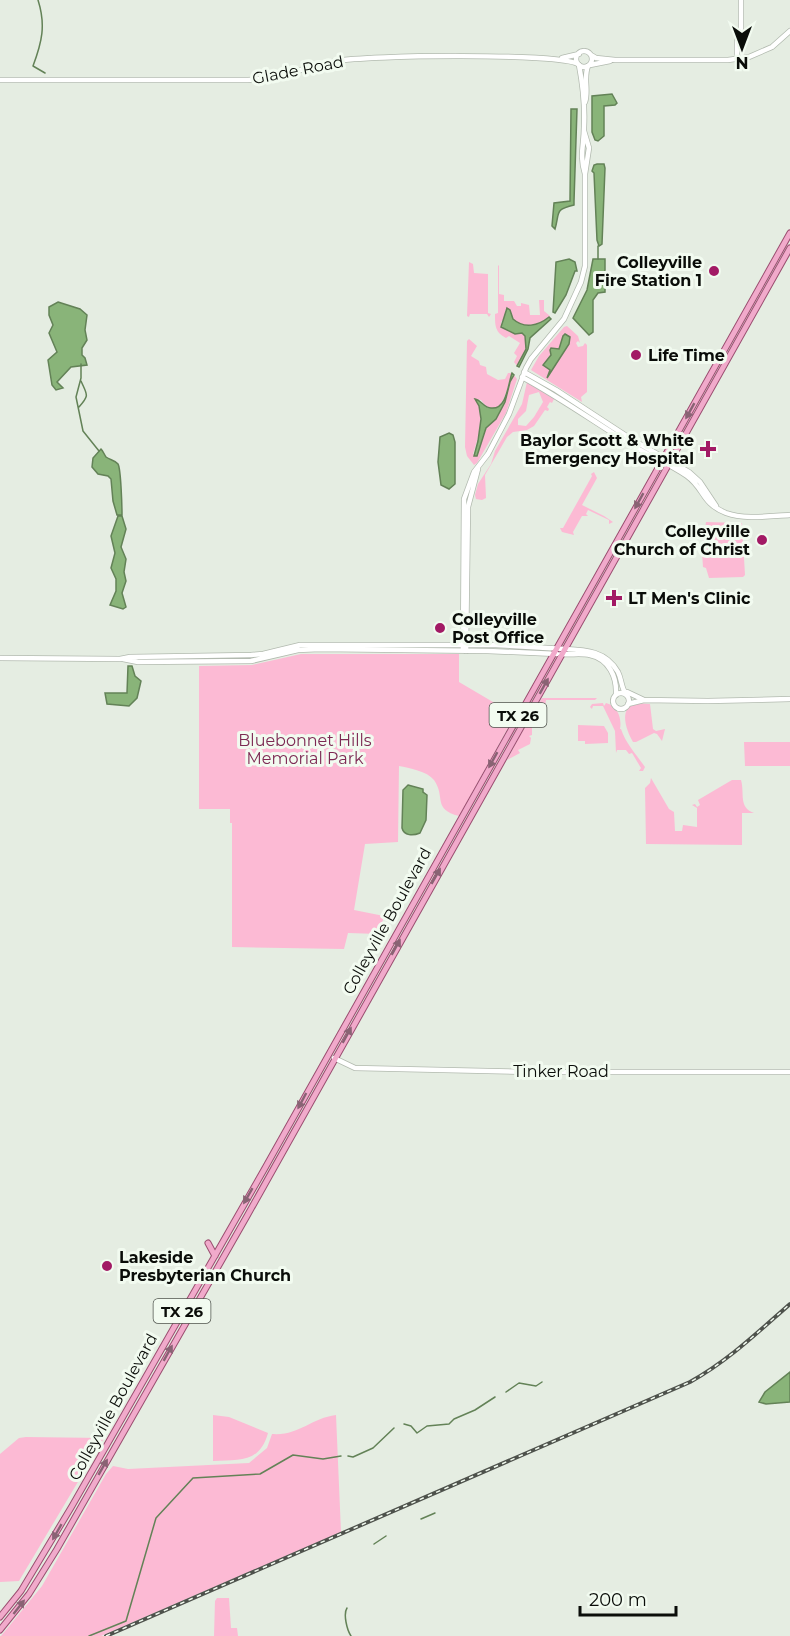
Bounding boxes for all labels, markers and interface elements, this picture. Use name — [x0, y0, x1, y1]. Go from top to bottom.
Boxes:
north arrow — [712, 18, 772, 78]
street label: Glade Road — [251, 52, 345, 88]
text: N — [736, 53, 748, 72]
place label: Colleyville Fire Station 1 — [595, 253, 702, 290]
marker: Colleyville Fire Station 1 — [707, 264, 721, 278]
place label: Life Time — [648, 346, 725, 365]
marker: Life Time — [629, 348, 643, 362]
one-way arrow — [685, 403, 695, 420]
place label: Baylor Scott & White Emergency Hospital — [520, 431, 694, 468]
marker: Baylor Scott & White Emergency Hospital — [699, 440, 717, 458]
one-way arrow — [634, 493, 644, 510]
place label: Colleyville Church of Christ — [614, 522, 750, 559]
marker: Colleyville Church of Christ — [755, 533, 769, 547]
marker: LT Men's Clinic — [605, 589, 623, 607]
place label: LT Men's Clinic — [628, 589, 751, 608]
place label: Colleyville Post Office — [452, 610, 544, 647]
marker: Colleyville Post Office — [433, 621, 447, 635]
one-way arrow — [539, 677, 549, 694]
road number: TX 26 — [490, 703, 546, 727]
park label: Bluebonnet Hills Memorial Park — [238, 731, 372, 768]
one-way arrow — [488, 751, 498, 768]
street label: Colleyville Boulevard — [339, 844, 435, 998]
one-way arrow — [431, 868, 441, 885]
one-way arrow — [391, 939, 401, 956]
one-way arrow — [342, 1027, 352, 1044]
street label: Tinker Road — [513, 1062, 609, 1081]
one-way arrow — [297, 1093, 307, 1110]
one-way arrow — [244, 1188, 254, 1205]
place label: Lakeside Presbyterian Church — [119, 1248, 291, 1285]
marker: Lakeside Presbyterian Church — [100, 1259, 114, 1273]
road number: TX 26 — [154, 1299, 210, 1323]
street label: Colleyville Boulevard — [65, 1330, 161, 1484]
one-way arrow — [162, 1344, 172, 1361]
one-way arrow — [98, 1458, 108, 1475]
one-way arrow — [52, 1524, 62, 1541]
scale bar — [580, 1579, 676, 1617]
text: 200 m — [589, 1589, 647, 1611]
one-way arrow — [12, 1600, 24, 1615]

